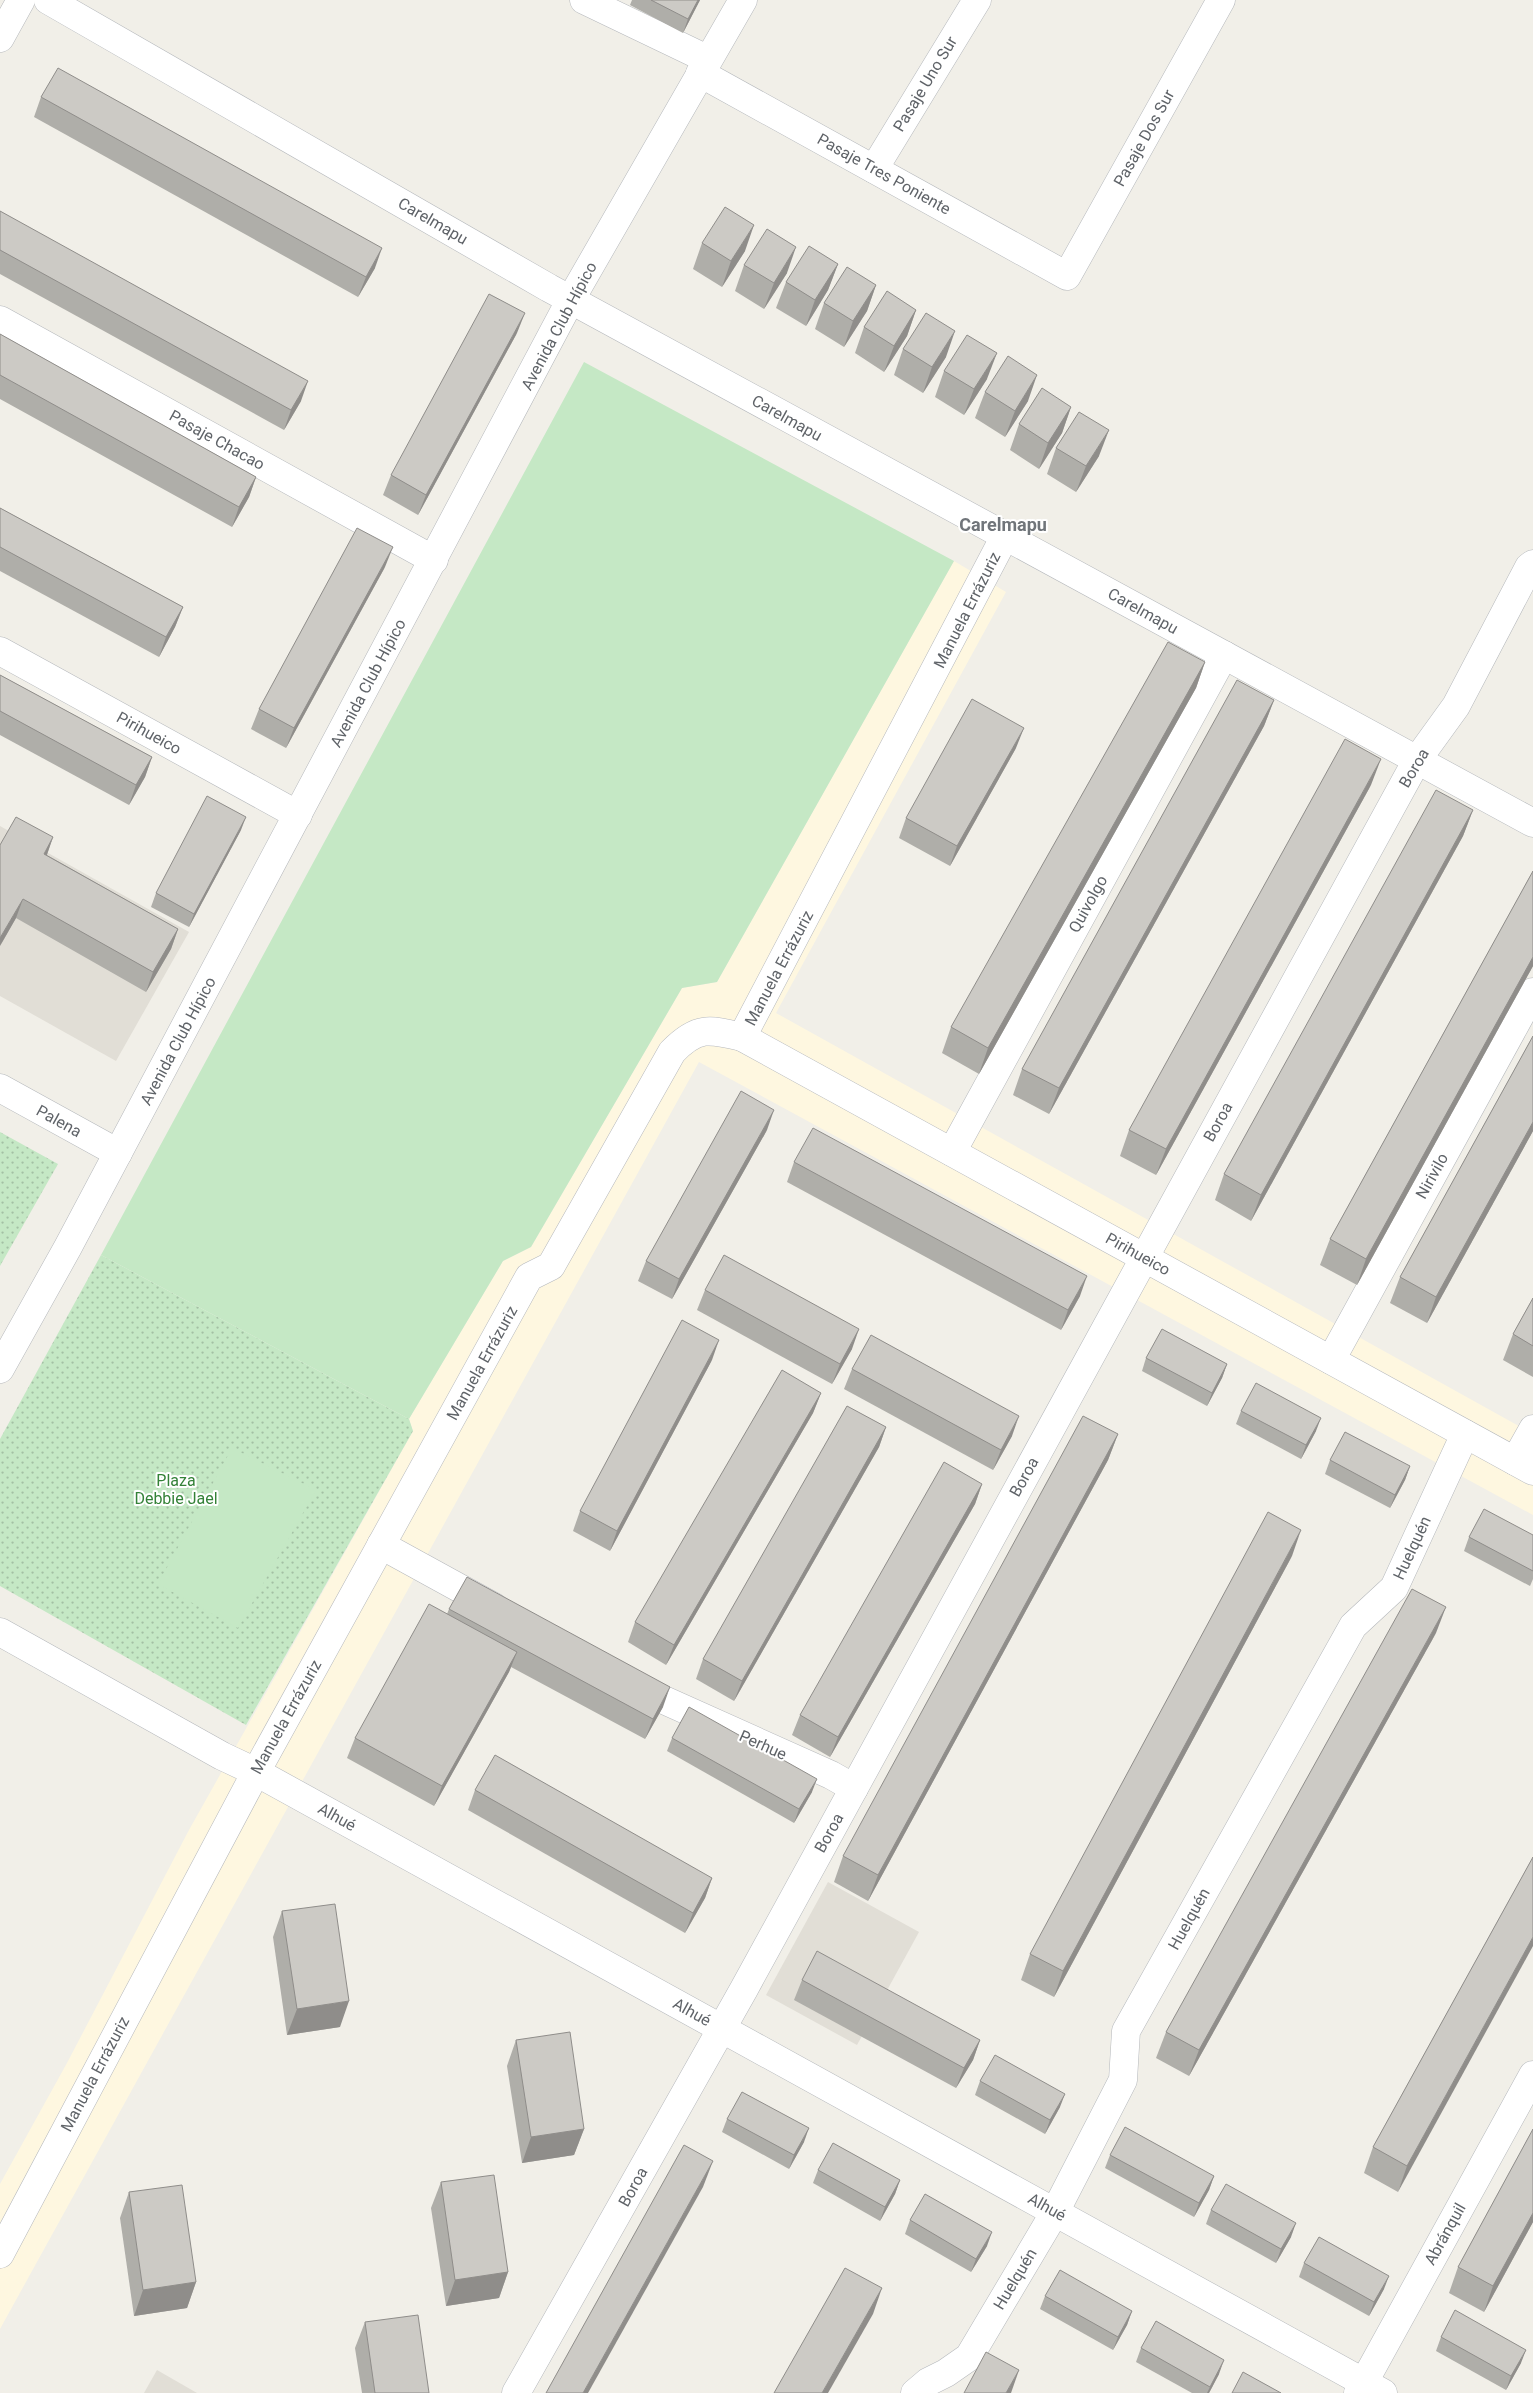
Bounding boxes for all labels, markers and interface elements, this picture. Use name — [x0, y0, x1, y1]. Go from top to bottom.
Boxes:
street label: Pasaje Uno Sur — [889, 32, 961, 135]
street label: Pasaje Dos Sur — [1110, 86, 1179, 190]
street label: Pasaje Tres Poniente — [814, 129, 954, 219]
street label: Carelmapu — [395, 193, 471, 249]
street label: Avenida Club Hípico — [517, 259, 601, 393]
street label: Carelmapu — [749, 391, 825, 445]
street label: Pasaje Chacao — [166, 406, 268, 474]
district label: Carelmapu — [959, 514, 1047, 535]
street label: Manuela Errázuriz — [930, 549, 1004, 671]
street label: Carelmapu — [1105, 584, 1181, 638]
street label: Avenida Club Hípico — [326, 616, 410, 750]
street label: Pirihueico — [113, 708, 185, 758]
street label: Boroa — [1395, 745, 1433, 791]
street label: Quivolgo — [1065, 872, 1111, 936]
street label: Manuela Errázuriz — [741, 907, 817, 1029]
street label: Avenida Club Hípico — [136, 974, 220, 1108]
street label: Boroa — [1199, 1099, 1237, 1145]
street label: Palena — [33, 1101, 85, 1141]
street label: Nirivilo — [1412, 1150, 1452, 1202]
street label: Pirihueico — [1102, 1229, 1174, 1279]
street label: Manuela Errázuriz — [443, 1302, 521, 1423]
street label: Boroa — [1005, 1454, 1043, 1500]
park label: Plaza Debbie Jael — [134, 1471, 218, 1508]
street label: Huelquén — [1389, 1513, 1435, 1583]
street label: Manuela Errázuriz — [247, 1656, 325, 1777]
street label: Perhue — [736, 1726, 790, 1764]
street label: Alhué — [315, 1799, 359, 1835]
street label: Boroa — [810, 1810, 848, 1856]
street label: Huelquén — [1164, 1885, 1214, 1953]
street label: Alhué — [670, 1994, 714, 2030]
street label: Manuela Errázuriz — [57, 2013, 133, 2135]
street label: Boroa — [614, 2164, 652, 2210]
street label: Alhué — [1025, 2189, 1069, 2225]
street label: Abránquil — [1420, 2200, 1470, 2268]
street label: Huelquén — [989, 2245, 1041, 2313]

